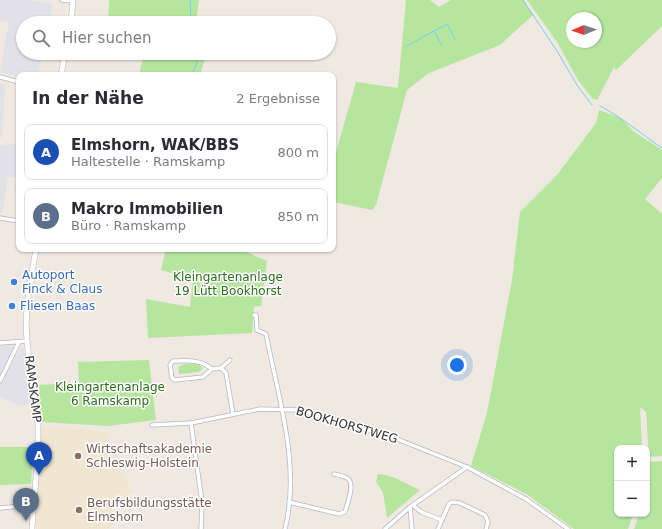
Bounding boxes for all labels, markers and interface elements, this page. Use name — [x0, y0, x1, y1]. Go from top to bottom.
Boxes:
north arrow — [566, 12, 602, 48]
search box — [16, 16, 336, 60]
icon: search — [30, 27, 52, 49]
text: Hier suchen — [62, 29, 151, 47]
text: In der Nähe — [32, 88, 144, 108]
text: 2 Ergebnisse — [236, 91, 320, 106]
text: Elmshorn, WAK/BBS — [71, 136, 239, 154]
text: A — [41, 145, 51, 160]
text: 800 m — [277, 145, 319, 160]
text: Haltestelle · Ramskamp — [71, 154, 225, 169]
text: Makro Immobilien — [71, 200, 223, 218]
text: B — [41, 209, 51, 224]
text: 850 m — [277, 209, 319, 224]
text: Büro · Ramskamp — [71, 218, 186, 233]
place label: Autoport Finck & Claus — [22, 268, 102, 296]
park label: Kleingartenanlage 19 Lütt Bookhorst — [173, 270, 283, 298]
marker: Autoport Finck & Claus — [9, 277, 19, 287]
place label: Fliesen Baas — [20, 299, 95, 313]
marker: Fliesen Baas — [7, 301, 17, 311]
street label: RAMSKAMP — [22, 355, 44, 423]
your location — [447, 355, 467, 375]
park label: Kleingartenanlage 6 Ramskamp — [55, 380, 165, 408]
street label: BOOKHORSTWEG — [294, 404, 400, 446]
pin: A — [26, 442, 52, 475]
place label: Wirtschaftsakademie Schleswig-Holstein — [86, 442, 212, 470]
map controls — [614, 445, 650, 517]
button: + — [614, 445, 650, 481]
marker: Wirtschaftsakademie Schleswig-Holstein — [73, 451, 83, 461]
button: − — [614, 481, 650, 517]
pin: B — [13, 488, 39, 521]
place label: Berufsbildungsstätte Elmshorn — [87, 496, 212, 524]
marker: Berufsbildungsstätte Elmshorn — [74, 505, 84, 515]

